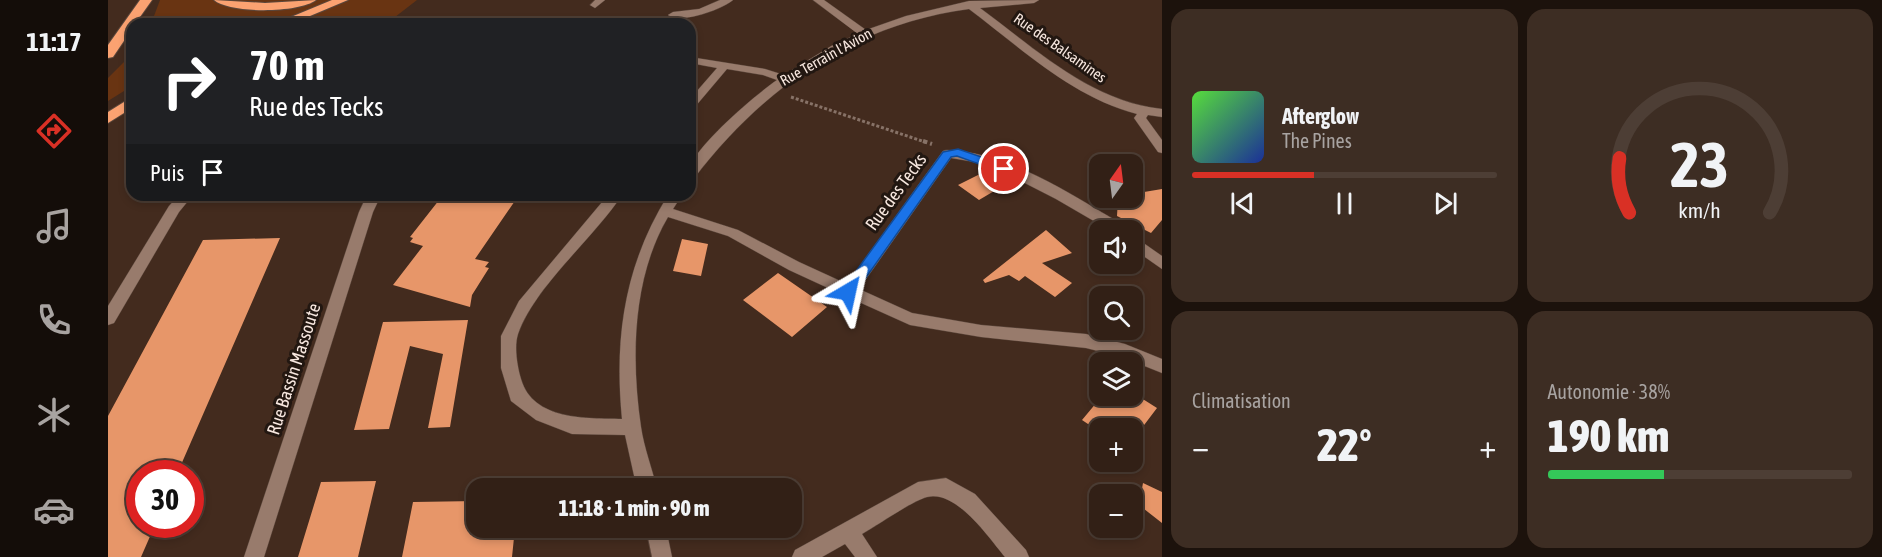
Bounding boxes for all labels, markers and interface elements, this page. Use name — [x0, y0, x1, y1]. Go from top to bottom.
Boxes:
street label: Rue des Balsamines — [1011, 9, 1110, 86]
street label: Rue Terrain l'Avion — [777, 24, 875, 89]
text: 11:17 — [26, 26, 82, 57]
text: 70 m — [249, 41, 324, 89]
icon: right — [150, 42, 228, 120]
text: Rue des Tecks — [249, 91, 384, 122]
text: Afterglow — [1282, 103, 1359, 129]
icon: directions — [33, 110, 75, 152]
text: The Pines — [1282, 129, 1352, 152]
text: 23 — [1670, 129, 1729, 200]
pin — [978, 143, 1029, 194]
street label: Rue des Tecks — [861, 149, 930, 234]
icon: arrive — [987, 152, 1020, 185]
north arrow — [1089, 154, 1143, 208]
map controls — [1089, 154, 1143, 538]
icon: arrive — [196, 156, 229, 189]
text: Puis — [150, 160, 184, 186]
icon: previous — [1226, 187, 1259, 220]
icon: pause — [1328, 187, 1361, 220]
icon: next — [1429, 187, 1462, 220]
text: km/h — [1678, 198, 1721, 223]
icon: music — [33, 205, 75, 247]
button: sound — [1089, 220, 1143, 274]
position arrow — [816, 260, 880, 324]
button: search — [1089, 286, 1143, 340]
icon: phone — [33, 299, 75, 341]
street label: Rue Bassin Massoute — [262, 301, 325, 437]
button: layers — [1089, 352, 1143, 406]
text: Autonomie · 38% — [1548, 380, 1670, 403]
text: Climatisation — [1192, 389, 1291, 412]
icon: climate — [33, 394, 75, 436]
text: 190 km — [1548, 410, 1669, 462]
button: + — [1089, 418, 1143, 472]
text: 22° — [1317, 419, 1372, 471]
text: − — [1192, 427, 1209, 465]
text: + — [1479, 427, 1496, 465]
speed limit sign: 30 — [126, 460, 204, 538]
button: − — [1089, 484, 1143, 538]
icon: car — [33, 489, 75, 531]
text: 11:18 · 1 min · 90 m — [558, 495, 710, 521]

